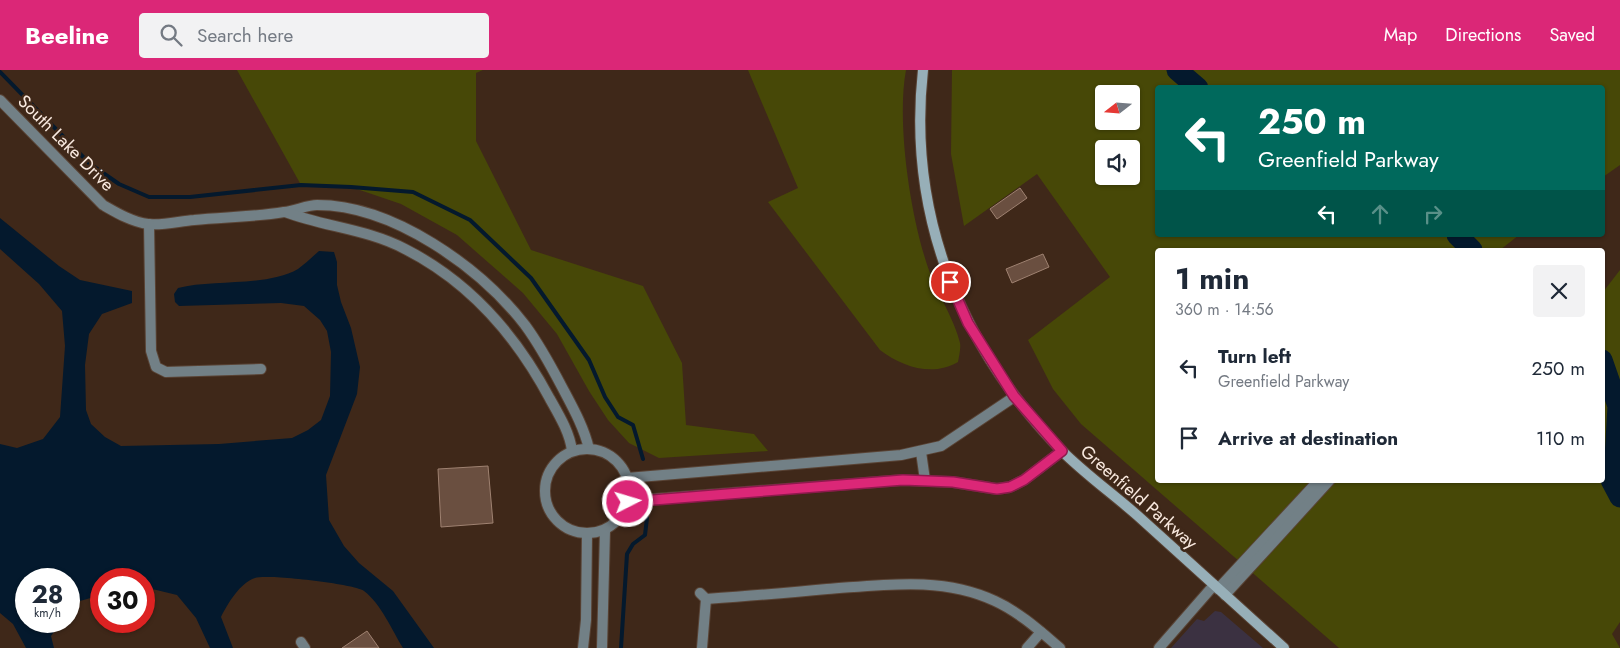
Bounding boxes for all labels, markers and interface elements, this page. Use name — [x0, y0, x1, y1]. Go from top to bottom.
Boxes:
search box — [139, 13, 489, 58]
text: Beeline — [25, 18, 109, 53]
icon: search — [157, 21, 185, 49]
text: Search here — [197, 22, 293, 49]
text: Map — [1384, 22, 1417, 48]
text: Directions — [1445, 22, 1521, 48]
text: Saved — [1549, 22, 1595, 48]
north arrow — [1095, 85, 1140, 130]
map controls — [1095, 85, 1140, 185]
street label: South Lake Drive — [12, 89, 120, 197]
text: 250 m — [1258, 97, 1366, 147]
icon: left — [1175, 105, 1240, 170]
button: sound — [1095, 140, 1140, 185]
text: Greenfield Parkway — [1258, 143, 1439, 175]
icon: left — [1313, 200, 1341, 228]
icon: ahead — [1366, 200, 1394, 228]
icon: right — [1419, 200, 1447, 228]
text: 1 min — [1175, 257, 1249, 300]
pin — [929, 261, 971, 303]
button: close — [1533, 265, 1585, 317]
icon: arrive — [936, 268, 964, 296]
text: 360 m · 14:56 — [1175, 298, 1274, 321]
text: Turn left — [1218, 343, 1291, 370]
icon: left — [1175, 354, 1203, 382]
text: 250 m — [1532, 355, 1585, 382]
text: Greenfield Parkway — [1218, 370, 1349, 393]
icon: arrive — [1175, 424, 1203, 452]
text: Arrive at destination — [1218, 425, 1398, 452]
text: 110 m — [1536, 425, 1585, 452]
street label: Greenfield Parkway — [1075, 439, 1203, 555]
position arrow — [601, 475, 653, 527]
speed limit sign: 30 — [90, 568, 155, 633]
text: 28 — [31, 576, 64, 612]
text: km/h — [34, 604, 61, 622]

